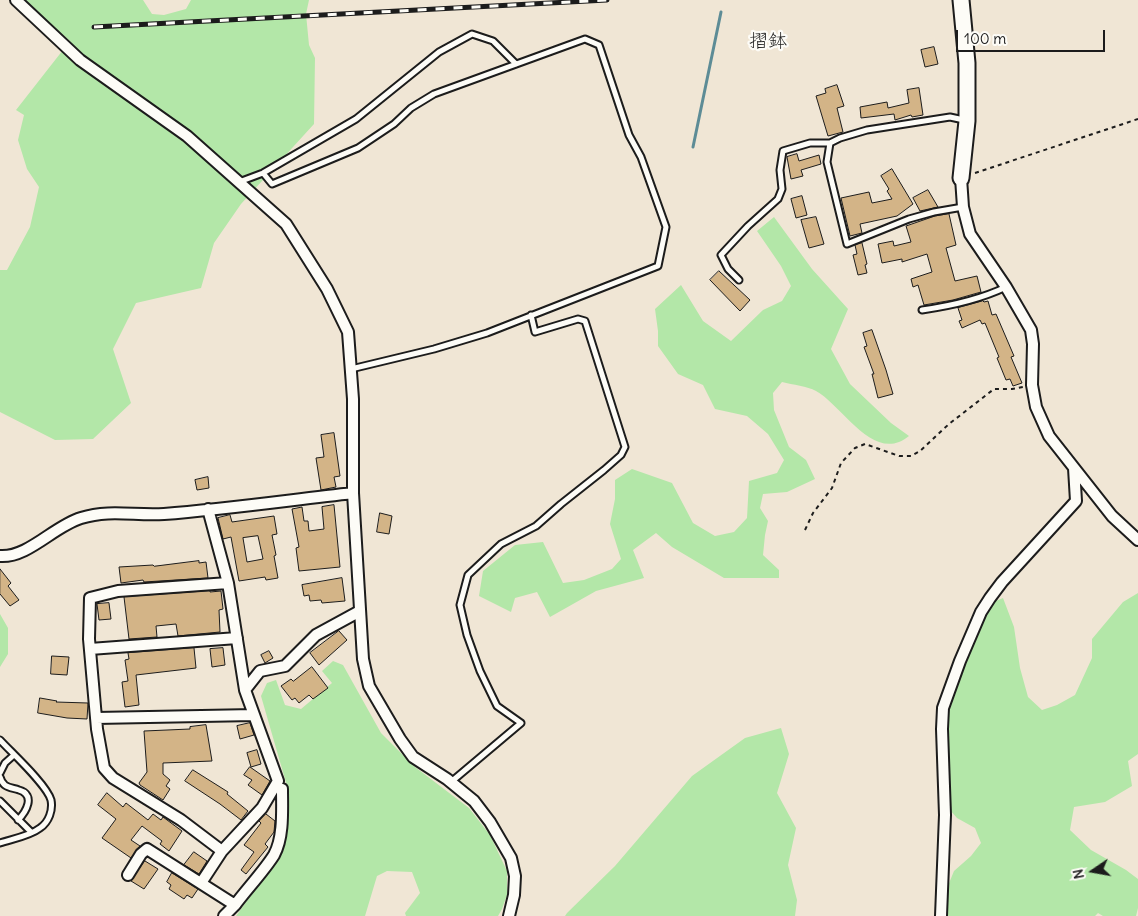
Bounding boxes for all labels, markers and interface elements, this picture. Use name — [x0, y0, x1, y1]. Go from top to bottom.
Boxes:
scale bar — [958, 20, 1107, 52]
text: 100 m — [964, 29, 1006, 48]
district label: 摺鉢 — [749, 31, 787, 53]
north arrow — [1068, 846, 1118, 896]
text: N — [1069, 868, 1088, 881]

